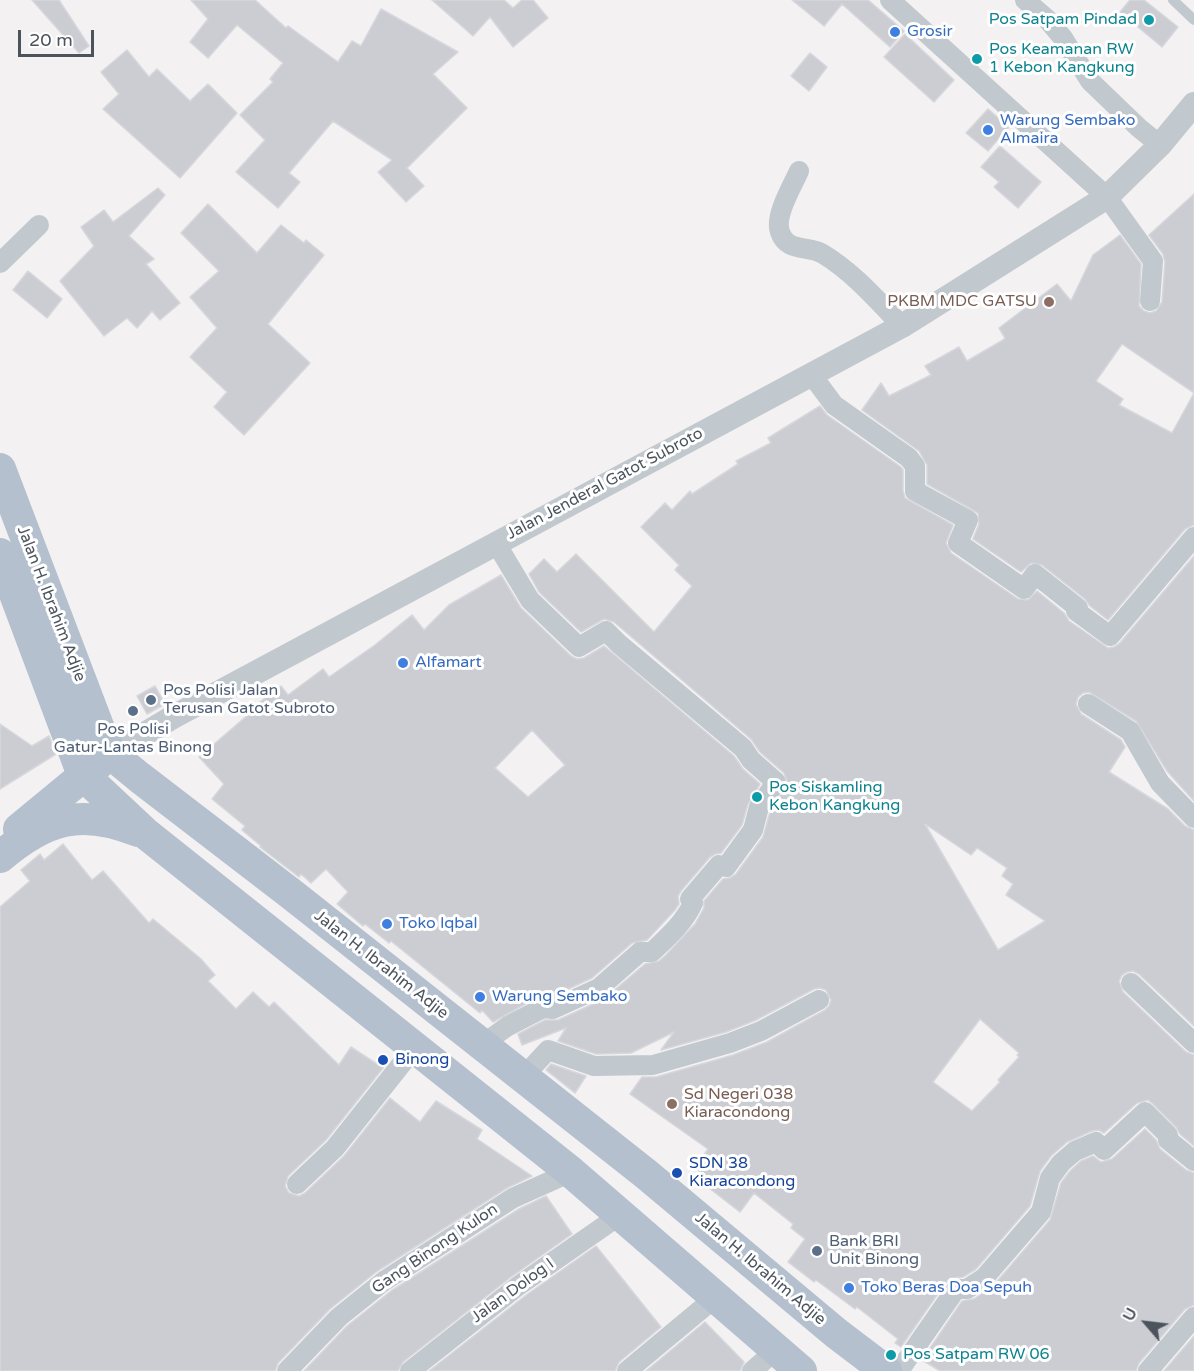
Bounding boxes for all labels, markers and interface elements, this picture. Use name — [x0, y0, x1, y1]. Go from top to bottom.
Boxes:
place label: Pos Satpam Pindad — [989, 10, 1137, 30]
marker: Pos Satpam Pindad — [1142, 13, 1156, 27]
scale bar — [21, 18, 98, 56]
place label: Grosir — [907, 22, 953, 42]
marker: Grosir — [888, 25, 902, 39]
text: 20 m — [29, 29, 73, 51]
place label: Pos Keamanan RW 1 Kebon Kangkung — [989, 40, 1135, 78]
marker: Pos Keamanan RW 1 Kebon Kangkung — [970, 52, 984, 66]
place label: Warung Sembako Almaira — [1000, 111, 1135, 149]
marker: Warung Sembako Almaira — [981, 123, 995, 137]
place label: PKBM MDC GATSU — [887, 292, 1037, 312]
marker: PKBM MDC GATSU — [1042, 295, 1056, 309]
street label: Jalan Jenderal Gatot Subroto — [504, 424, 706, 544]
street label: Jalan H. Ibrahim Adjie — [12, 524, 90, 684]
place label: Alfamart — [415, 653, 482, 673]
marker: Alfamart — [396, 656, 410, 670]
place label: Pos Polisi Jalan Terusan Gatot Subroto — [163, 681, 335, 719]
marker: Pos Polisi Jalan Terusan Gatot Subroto — [144, 693, 158, 707]
marker: Pos Polisi Gatur-Lantas Binong — [126, 704, 140, 718]
place label: Pos Polisi Gatur-Lantas Binong — [54, 720, 212, 758]
place label: Pos Siskamling Kebon Kangkung — [769, 778, 900, 816]
marker: Pos Siskamling Kebon Kangkung — [750, 790, 764, 804]
street label: Jalan H. Ibrahim Adjie — [310, 907, 452, 1023]
place label: Toko Iqbal — [399, 914, 477, 934]
marker: Toko Iqbal — [380, 917, 394, 931]
place label: Warung Sembako — [492, 987, 627, 1007]
marker: Warung Sembako — [473, 990, 487, 1004]
place label: Binong — [395, 1050, 449, 1070]
marker: Binong — [376, 1053, 390, 1067]
place label: Sd Negeri 038 Kiaracondong — [684, 1085, 793, 1123]
marker: Sd Negeri 038 Kiaracondong — [665, 1097, 679, 1111]
place label: SDN 38 Kiaracondong — [689, 1154, 795, 1192]
marker: SDN 38 Kiaracondong — [670, 1166, 684, 1180]
street label: Gang Binong Kulon — [369, 1200, 501, 1298]
street label: Jalan H. Ibrahim Adjie — [691, 1209, 829, 1329]
place label: Bank BRI Unit Binong — [829, 1232, 919, 1270]
marker: Bank BRI Unit Binong — [810, 1244, 824, 1258]
street label: Jalan Dolog I — [468, 1255, 558, 1327]
place label: Toko Beras Doa Sepuh — [861, 1278, 1032, 1298]
marker: Toko Beras Doa Sepuh — [842, 1281, 856, 1295]
north arrow — [1116, 1293, 1176, 1353]
text: U — [1118, 1305, 1142, 1325]
place label: Pos Satpam RW 06 — [903, 1345, 1050, 1365]
marker: Pos Satpam RW 06 — [884, 1348, 898, 1362]

